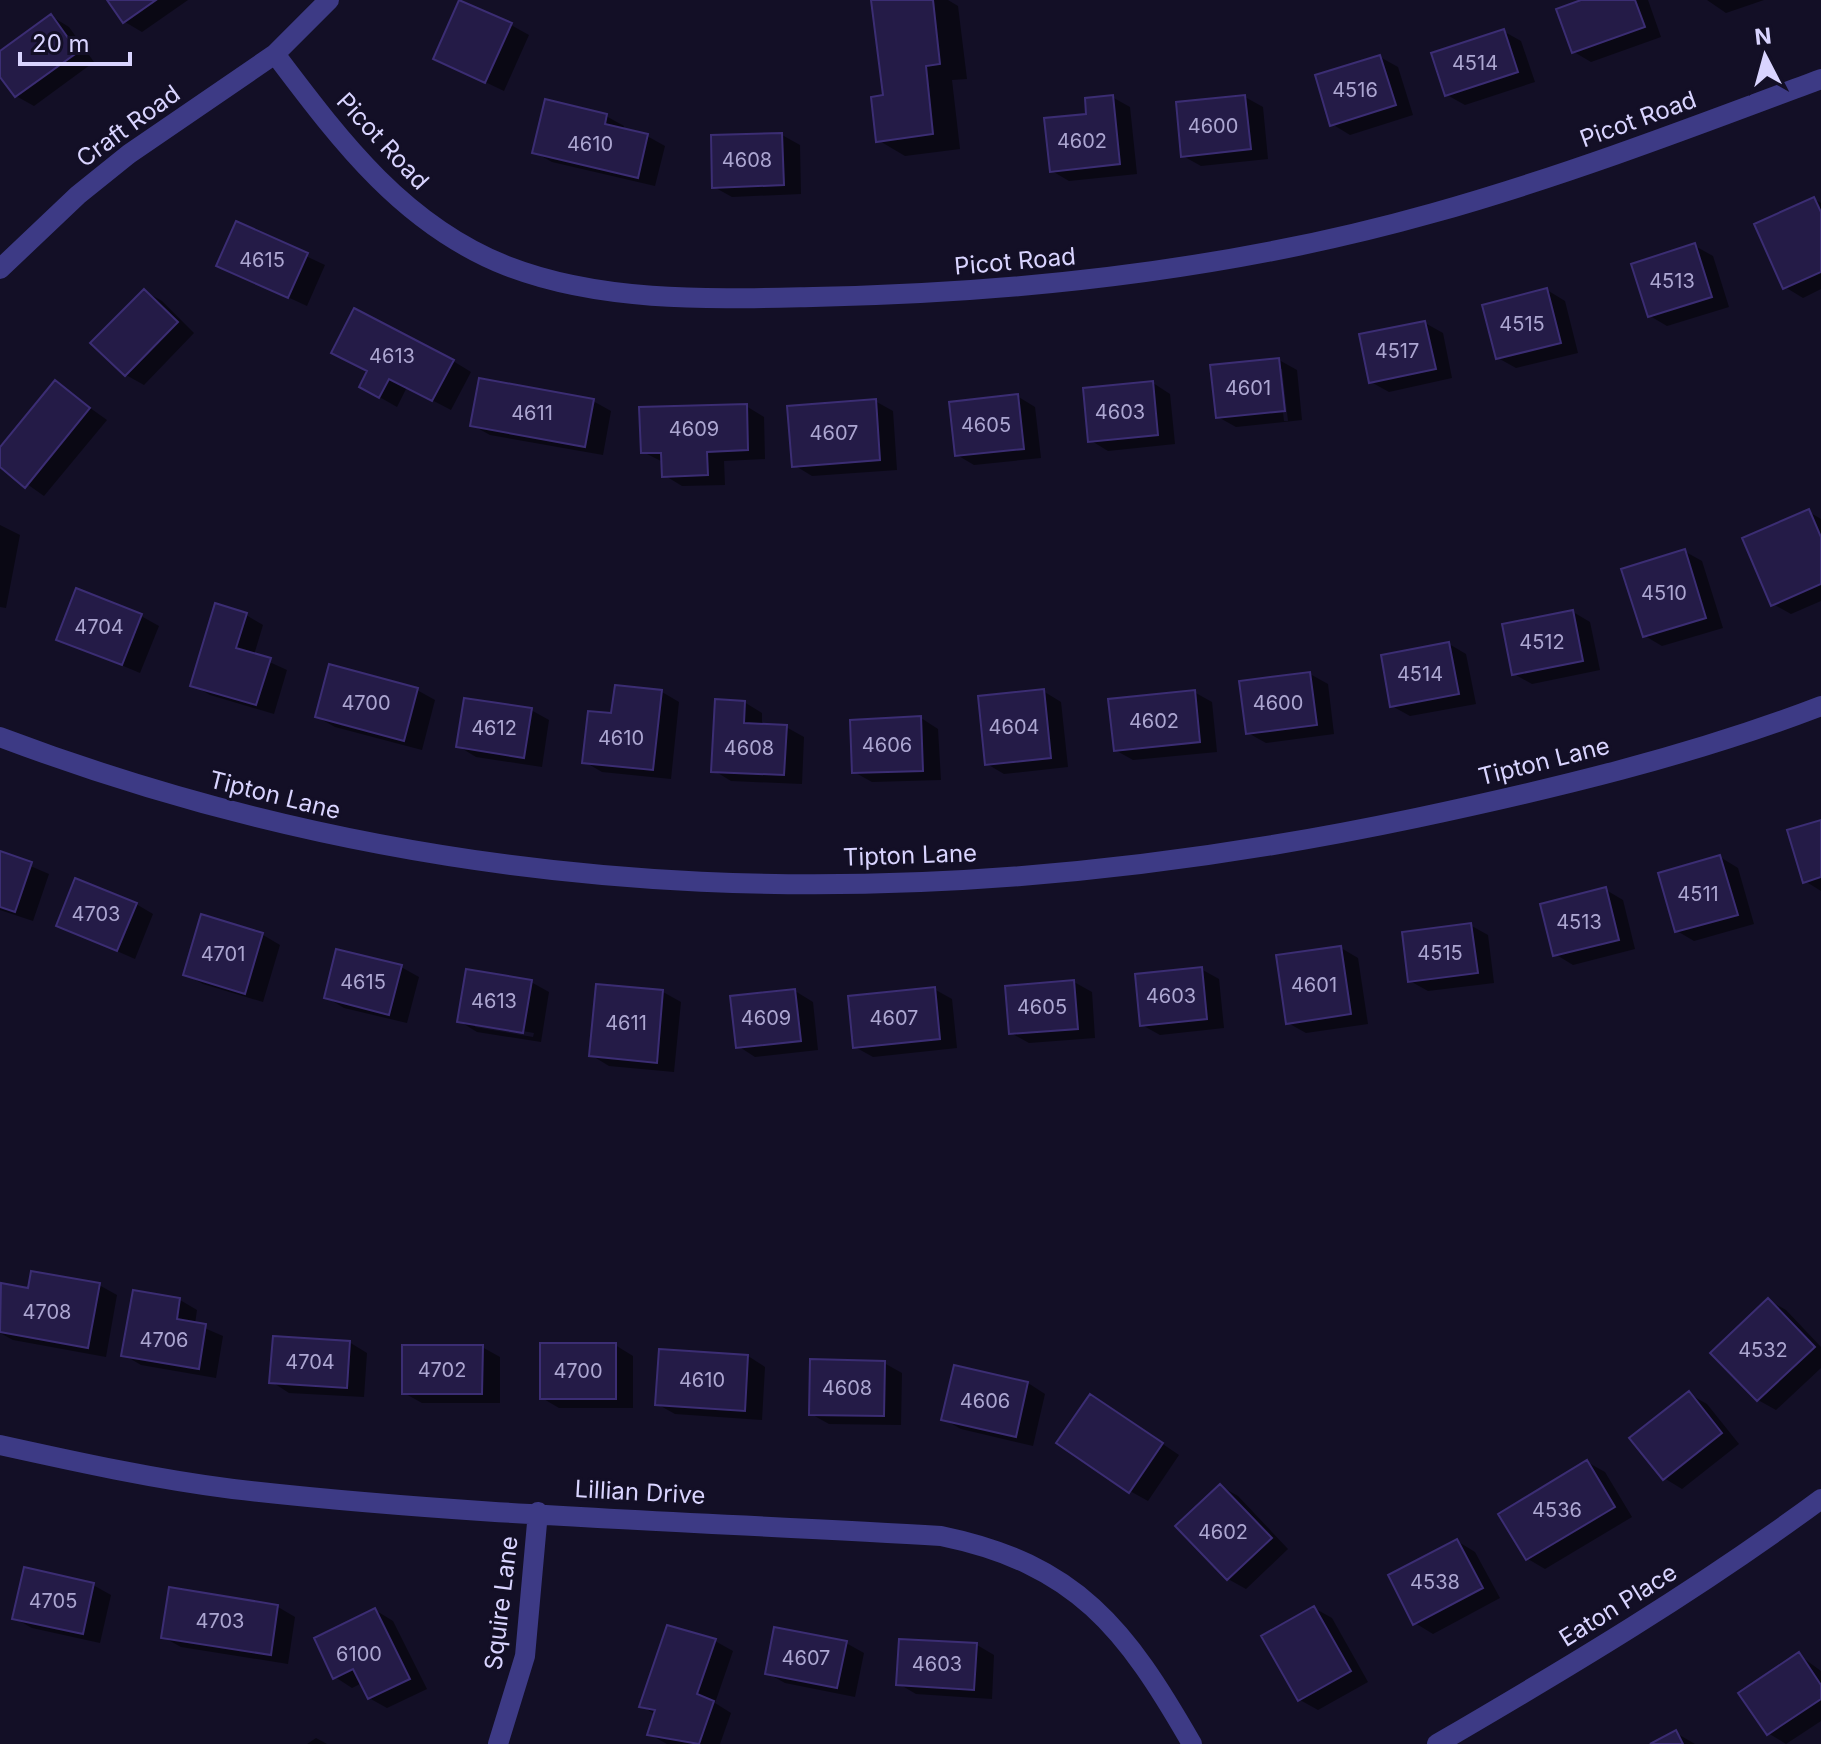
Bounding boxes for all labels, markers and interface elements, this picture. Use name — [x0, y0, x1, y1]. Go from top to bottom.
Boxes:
scale bar — [20, 16, 130, 66]
north arrow — [1725, 16, 1805, 96]
text: N — [1753, 22, 1773, 50]
text: 20 m — [32, 29, 90, 58]
house number: 4514 — [1452, 51, 1498, 75]
house number: 4516 — [1332, 78, 1378, 102]
street label: Craft Road — [71, 79, 185, 173]
street label: Picot Road — [1576, 85, 1700, 153]
street label: Picot Road — [331, 87, 435, 195]
house number: 4600 — [1188, 114, 1238, 138]
house number: 4602 — [1057, 129, 1107, 153]
house number: 4610 — [567, 132, 613, 156]
house number: 4608 — [722, 148, 772, 172]
street label: Picot Road — [953, 241, 1077, 281]
house number: 4615 — [239, 248, 285, 272]
house number: 4513 — [1649, 269, 1695, 293]
house number: 4515 — [1499, 312, 1545, 336]
house number: 4517 — [1375, 339, 1419, 363]
house number: 4613 — [369, 344, 415, 368]
house number: 4601 — [1225, 376, 1271, 400]
house number: 4603 — [1095, 400, 1145, 424]
house number: 4611 — [511, 401, 553, 425]
house number: 4605 — [961, 413, 1011, 437]
house number: 4609 — [669, 417, 719, 441]
house number: 4607 — [810, 421, 858, 445]
house number: 4510 — [1641, 581, 1687, 605]
house number: 4704 — [74, 615, 124, 639]
house number: 4512 — [1519, 630, 1565, 654]
house number: 4514 — [1397, 662, 1443, 686]
house number: 4700 — [341, 691, 391, 715]
house number: 4600 — [1253, 691, 1303, 715]
house number: 4602 — [1129, 709, 1179, 733]
house number: 4604 — [989, 715, 1039, 739]
house number: 4612 — [471, 716, 517, 740]
house number: 4610 — [598, 726, 644, 750]
street label: Tipton Lane — [1475, 731, 1613, 791]
house number: 4606 — [862, 733, 912, 757]
house number: 4608 — [724, 736, 774, 760]
street label: Tipton Lane — [206, 765, 344, 825]
street label: Tipton Lane — [842, 838, 978, 872]
house number: 4511 — [1677, 882, 1719, 906]
house number: 4703 — [72, 902, 120, 926]
house number: 4513 — [1556, 910, 1602, 934]
house number: 4515 — [1417, 941, 1463, 965]
house number: 4701 — [201, 942, 245, 966]
house number: 4615 — [340, 970, 386, 994]
house number: 4601 — [1291, 973, 1337, 997]
house number: 4603 — [1146, 984, 1196, 1008]
house number: 4613 — [471, 989, 517, 1013]
house number: 4605 — [1017, 995, 1067, 1019]
house number: 4609 — [741, 1006, 791, 1030]
house number: 4607 — [870, 1006, 918, 1030]
house number: 4611 — [605, 1011, 647, 1035]
house number: 4708 — [23, 1300, 71, 1324]
house number: 4706 — [140, 1328, 188, 1352]
house number: 4532 — [1738, 1338, 1788, 1362]
house number: 4704 — [285, 1350, 335, 1374]
house number: 4702 — [418, 1358, 466, 1382]
house number: 4700 — [553, 1359, 603, 1383]
house number: 4610 — [679, 1368, 725, 1392]
house number: 4608 — [822, 1376, 872, 1400]
house number: 4606 — [960, 1389, 1010, 1413]
street label: Lillian Drive — [574, 1474, 706, 1510]
house number: 4536 — [1532, 1498, 1582, 1522]
house number: 4602 — [1198, 1520, 1248, 1544]
street label: Squire Lane — [478, 1534, 524, 1672]
street label: Eaton Place — [1554, 1557, 1682, 1653]
house number: 4538 — [1410, 1570, 1460, 1594]
house number: 4705 — [29, 1589, 77, 1613]
house number: 4703 — [196, 1609, 244, 1633]
house number: 6100 — [336, 1642, 382, 1666]
house number: 4607 — [782, 1646, 830, 1670]
house number: 4603 — [912, 1652, 962, 1676]

